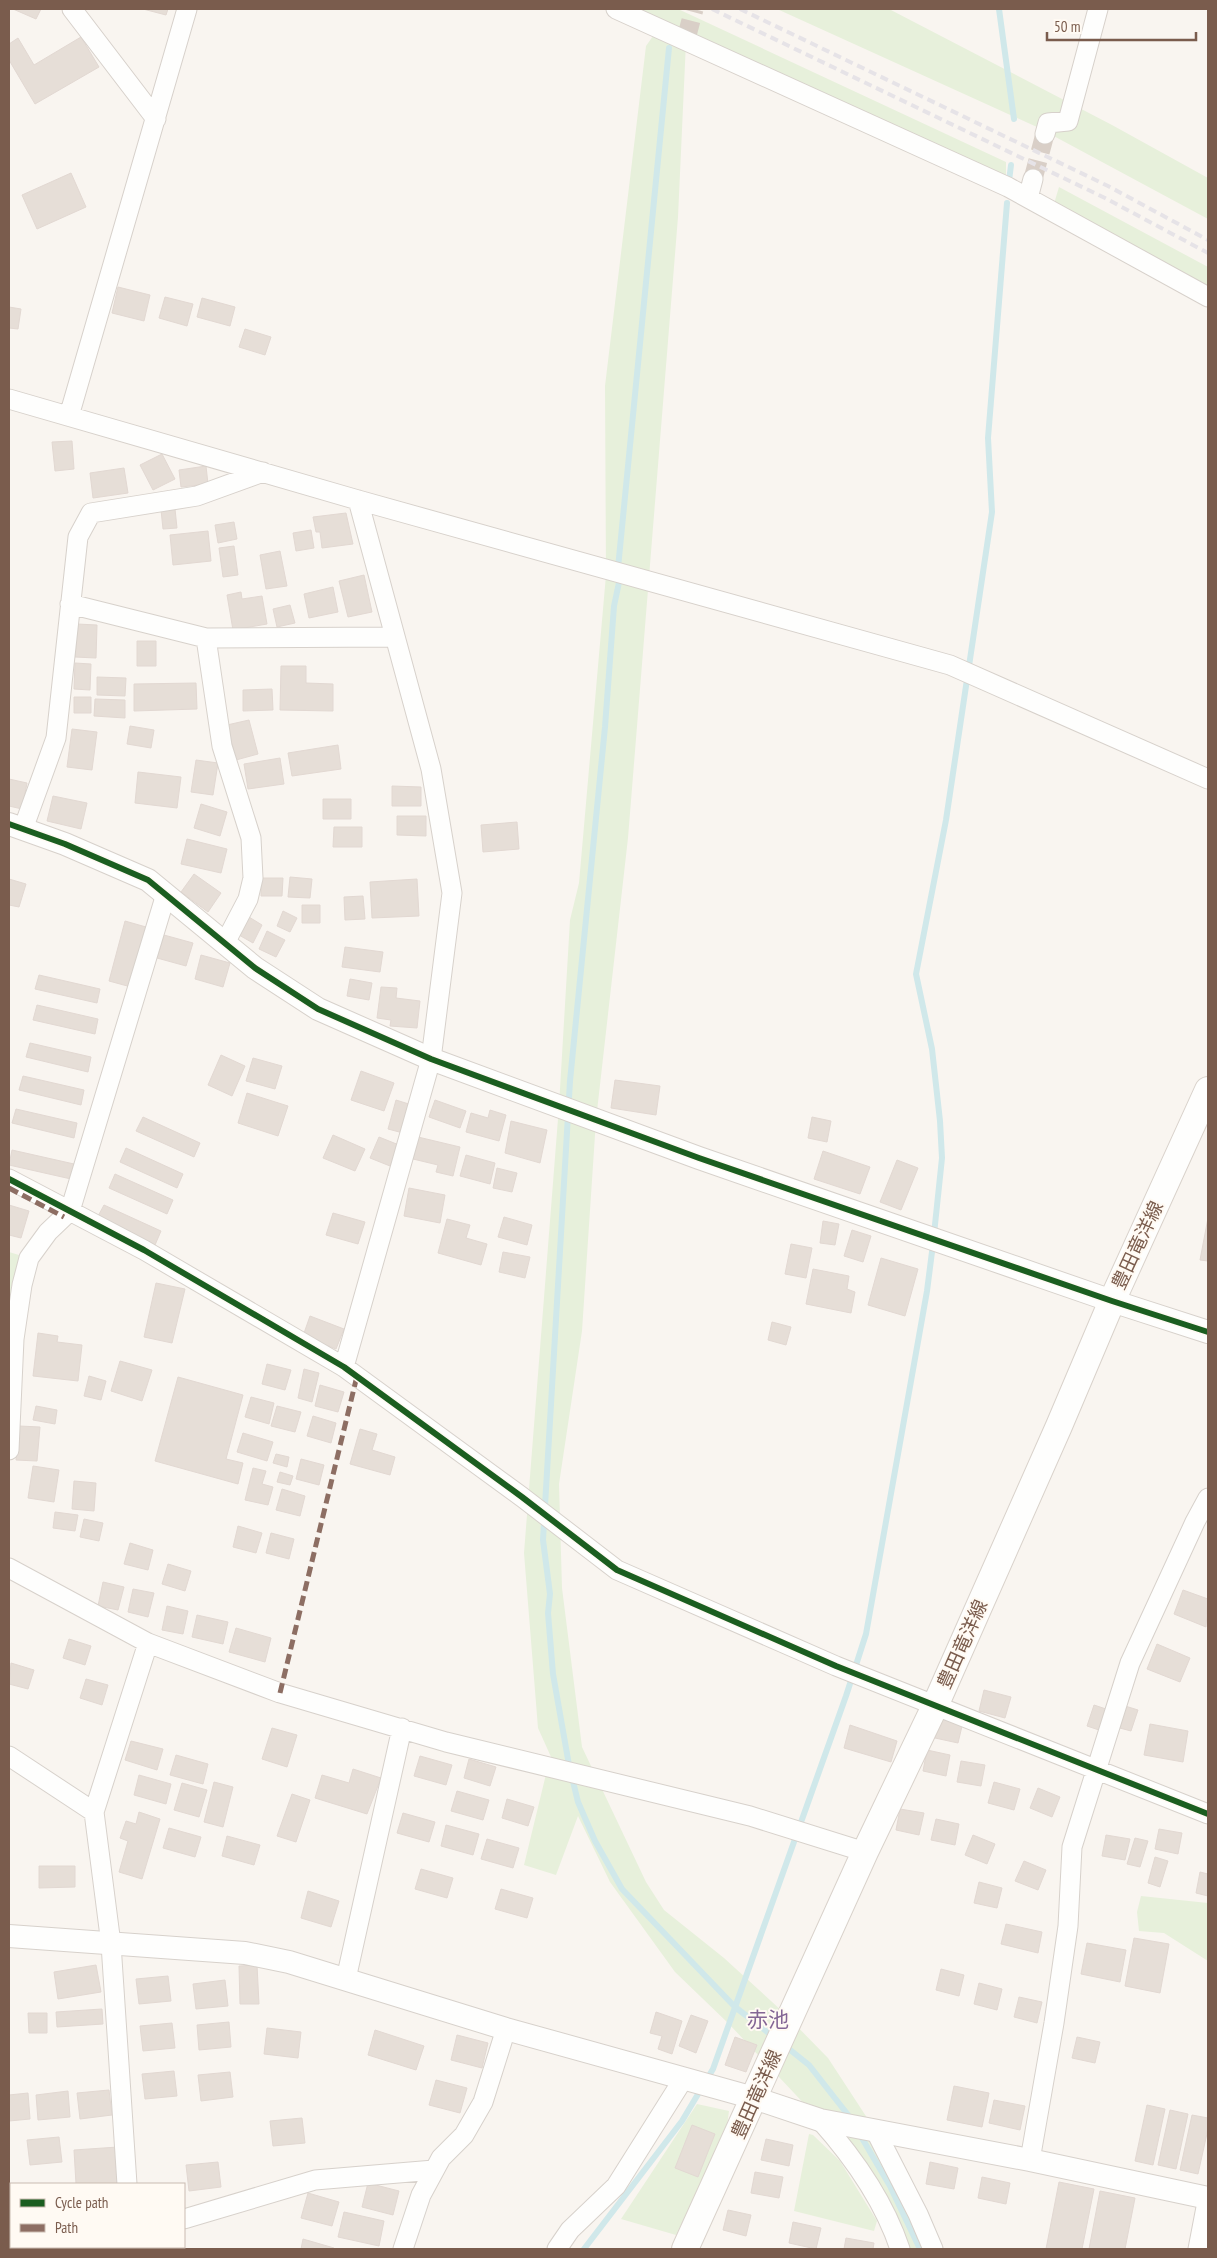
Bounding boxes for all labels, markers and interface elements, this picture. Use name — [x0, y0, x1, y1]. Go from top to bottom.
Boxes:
scale bar — [1047, 10, 1196, 42]
text: 50 m — [1054, 17, 1080, 36]
street label: 豊田竜洋線 — [1106, 1197, 1168, 1293]
street label: 豊田竜洋線 — [932, 1596, 992, 1692]
district label: 赤池 — [747, 2006, 789, 2033]
street label: 豊田竜洋線 — [726, 2046, 786, 2142]
legend — [10, 2183, 185, 2248]
text: Cycle path — [55, 2193, 108, 2212]
text: Path — [55, 2218, 78, 2237]

